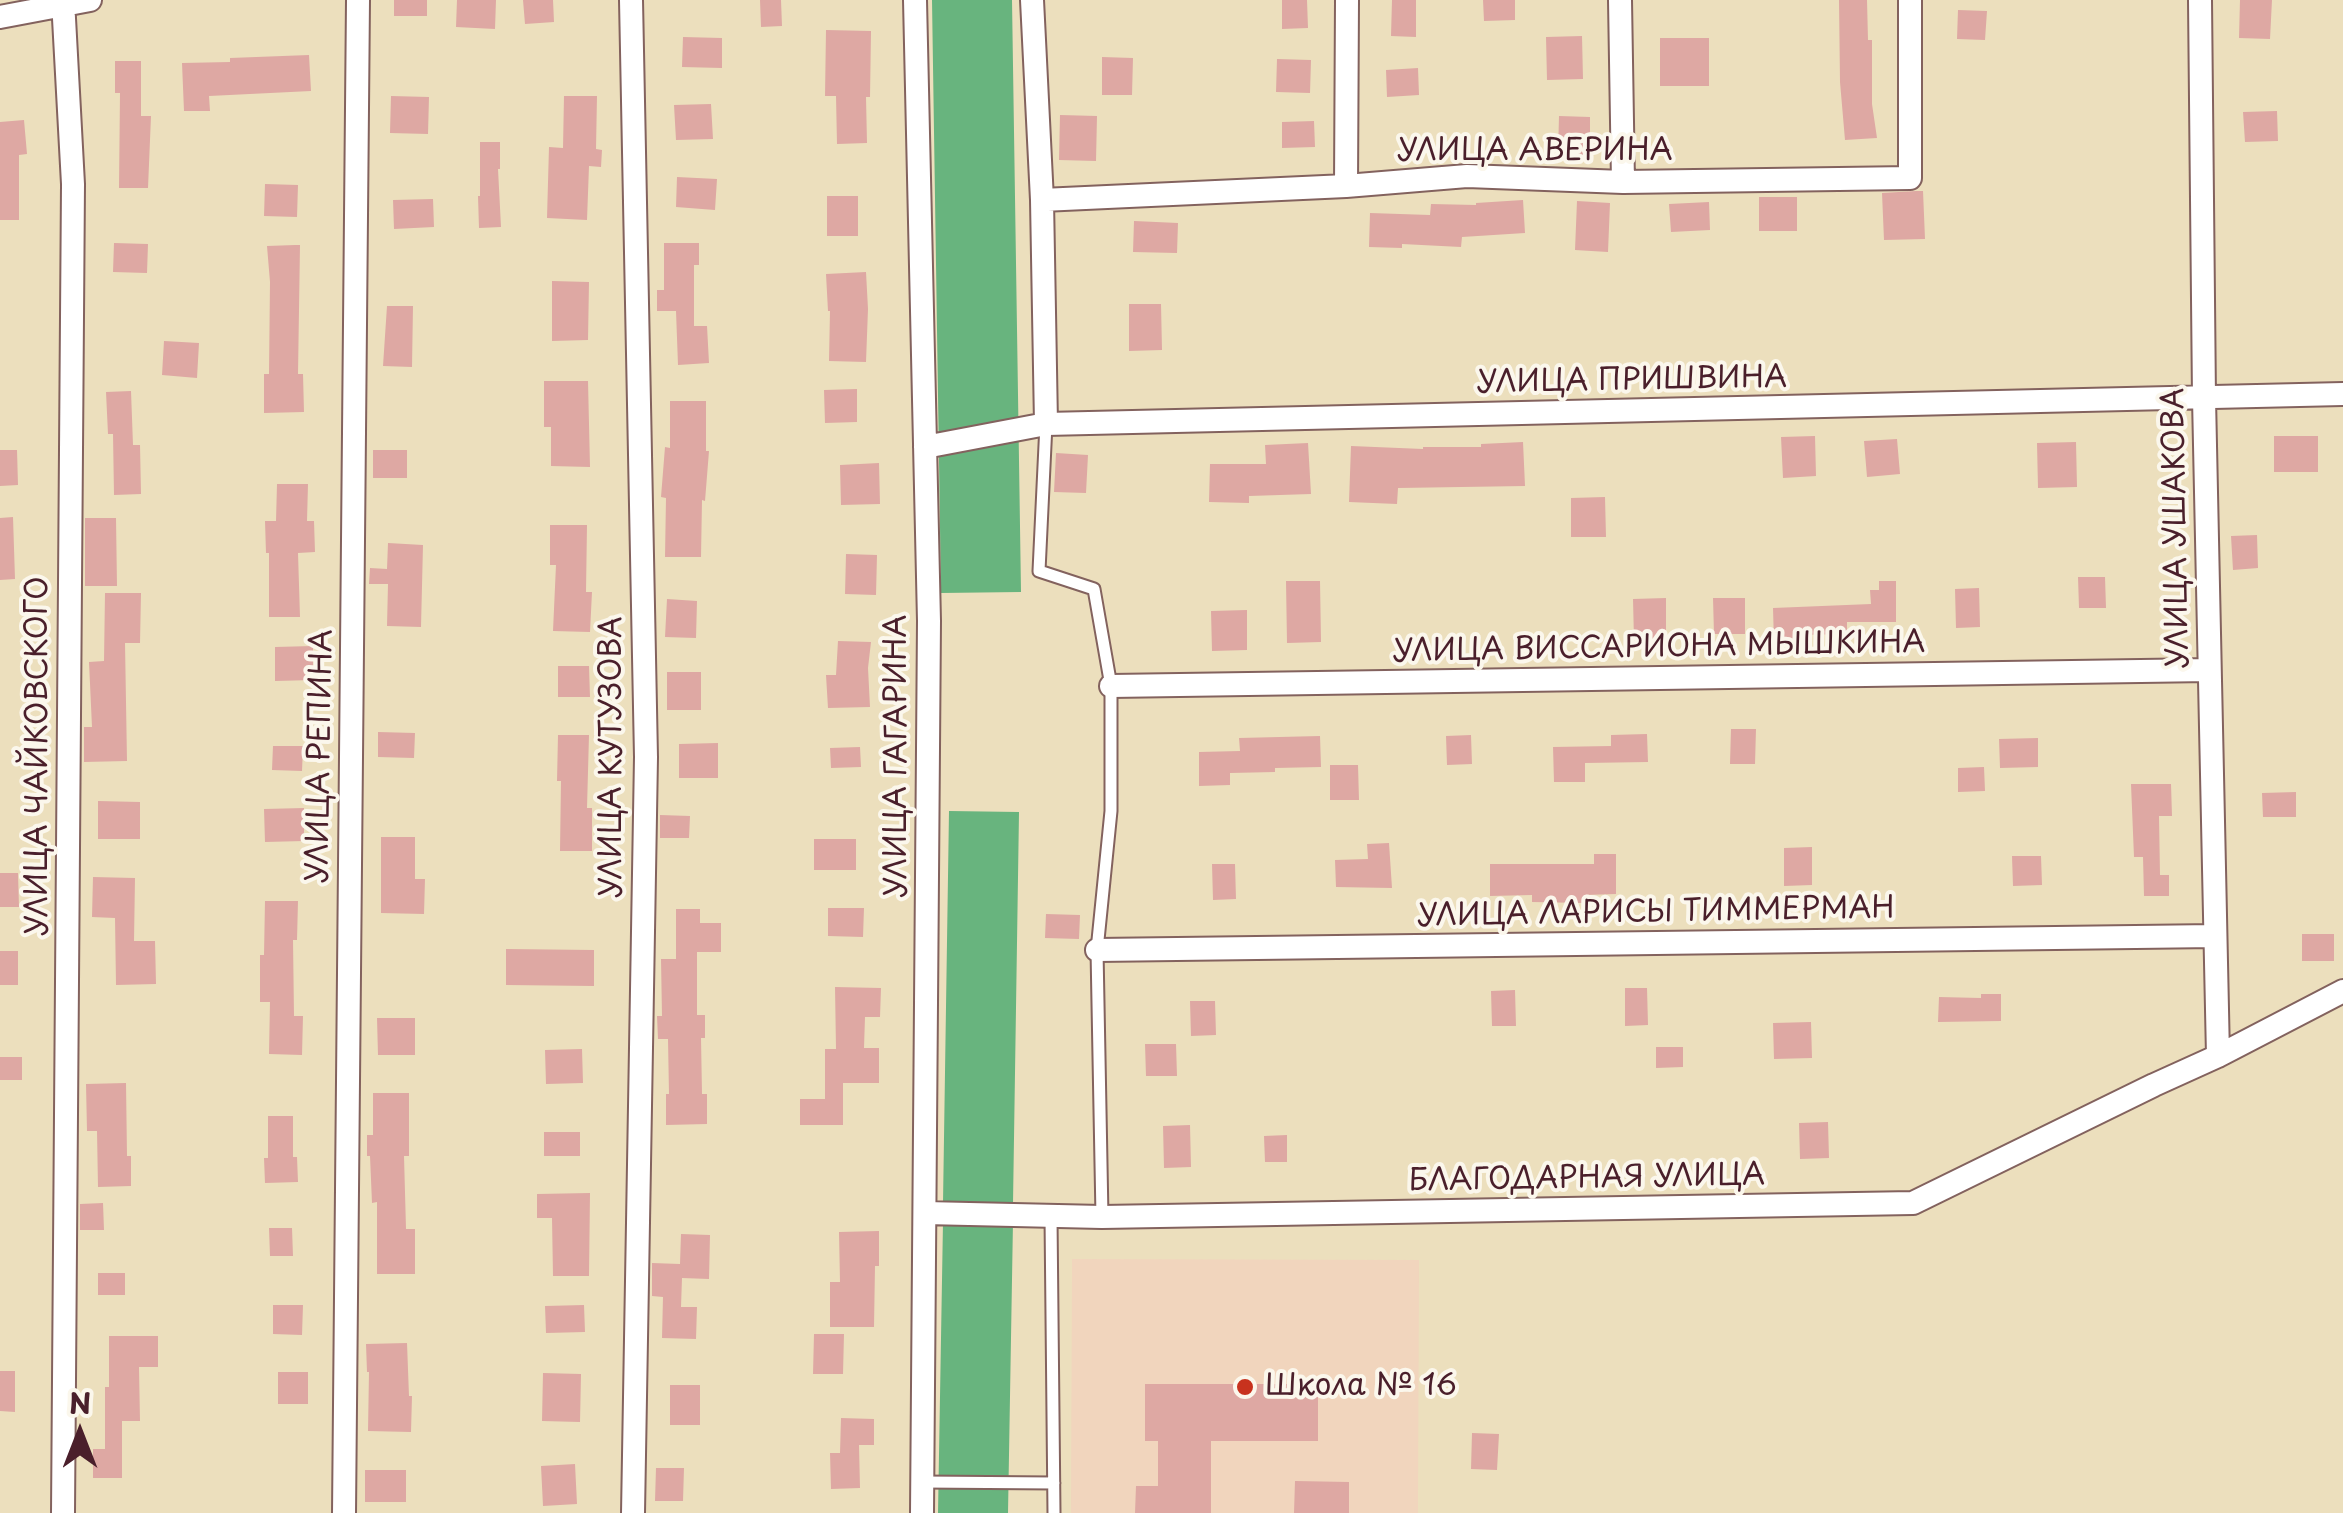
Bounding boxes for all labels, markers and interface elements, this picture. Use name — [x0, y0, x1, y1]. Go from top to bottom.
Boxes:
street label: УЛИЦА АВЕРИНА — [1397, 134, 1673, 170]
street label: УЛИЦА ПРИШВИНА — [1477, 360, 1787, 402]
street label: УЛИЦА УШАКОВА — [2157, 387, 2197, 669]
street label: УЛИЦА ЧАЙКОВСКОГО — [21, 576, 57, 936]
street label: УЛИЦА ГАГАРИНА — [880, 615, 916, 897]
street label: УЛИЦА КУТУЗОВА — [595, 616, 631, 898]
street label: УЛИЦА ВИССАРИОНА МЫШКИНА — [1392, 625, 1926, 671]
street label: УЛИЦА РЕПИНА — [301, 629, 341, 883]
street label: УЛИЦА ЛАРИСЫ ТИММЕРМАН — [1417, 891, 1895, 935]
street label: БЛАГОДАРНАЯ УЛИЦА — [1409, 1158, 1765, 1200]
place label: Школа № 16 — [1265, 1369, 1457, 1405]
marker: Школа № 16 — [1234, 1376, 1256, 1398]
text: N — [69, 1381, 91, 1424]
north arrow — [30, 1383, 130, 1483]

